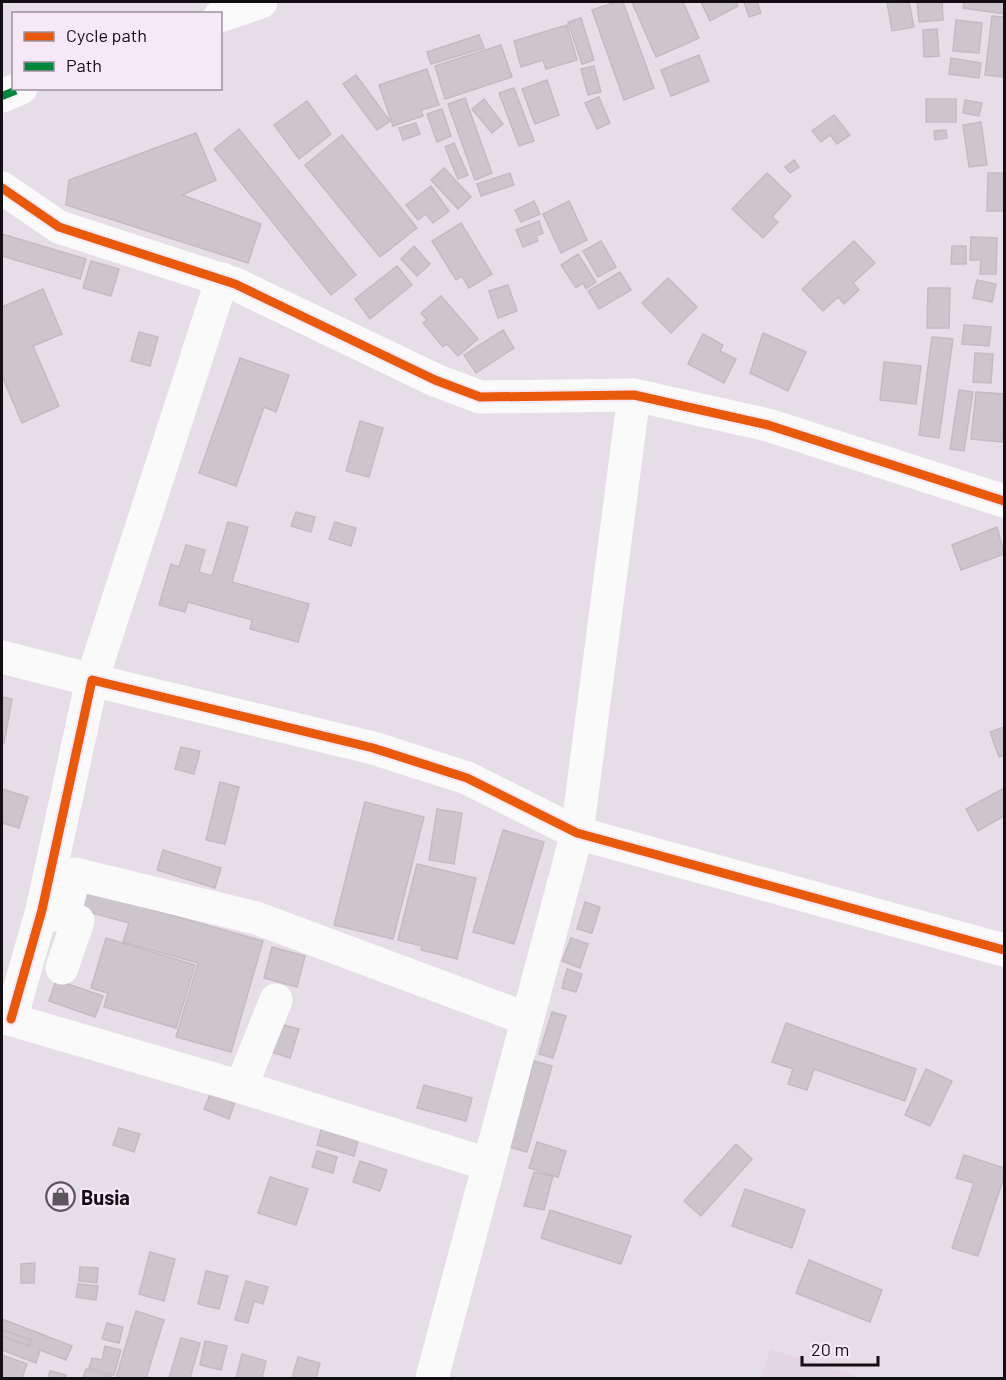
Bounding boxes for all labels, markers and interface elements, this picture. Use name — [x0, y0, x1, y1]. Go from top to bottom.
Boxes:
legend — [12, 12, 222, 90]
text: Cycle path — [66, 24, 147, 46]
text: Path — [66, 54, 102, 76]
shop icon: Busia — [44, 1181, 76, 1213]
place label: Busia — [81, 1185, 130, 1209]
scale bar — [802, 1329, 878, 1367]
text: 20 m — [811, 1338, 849, 1360]

